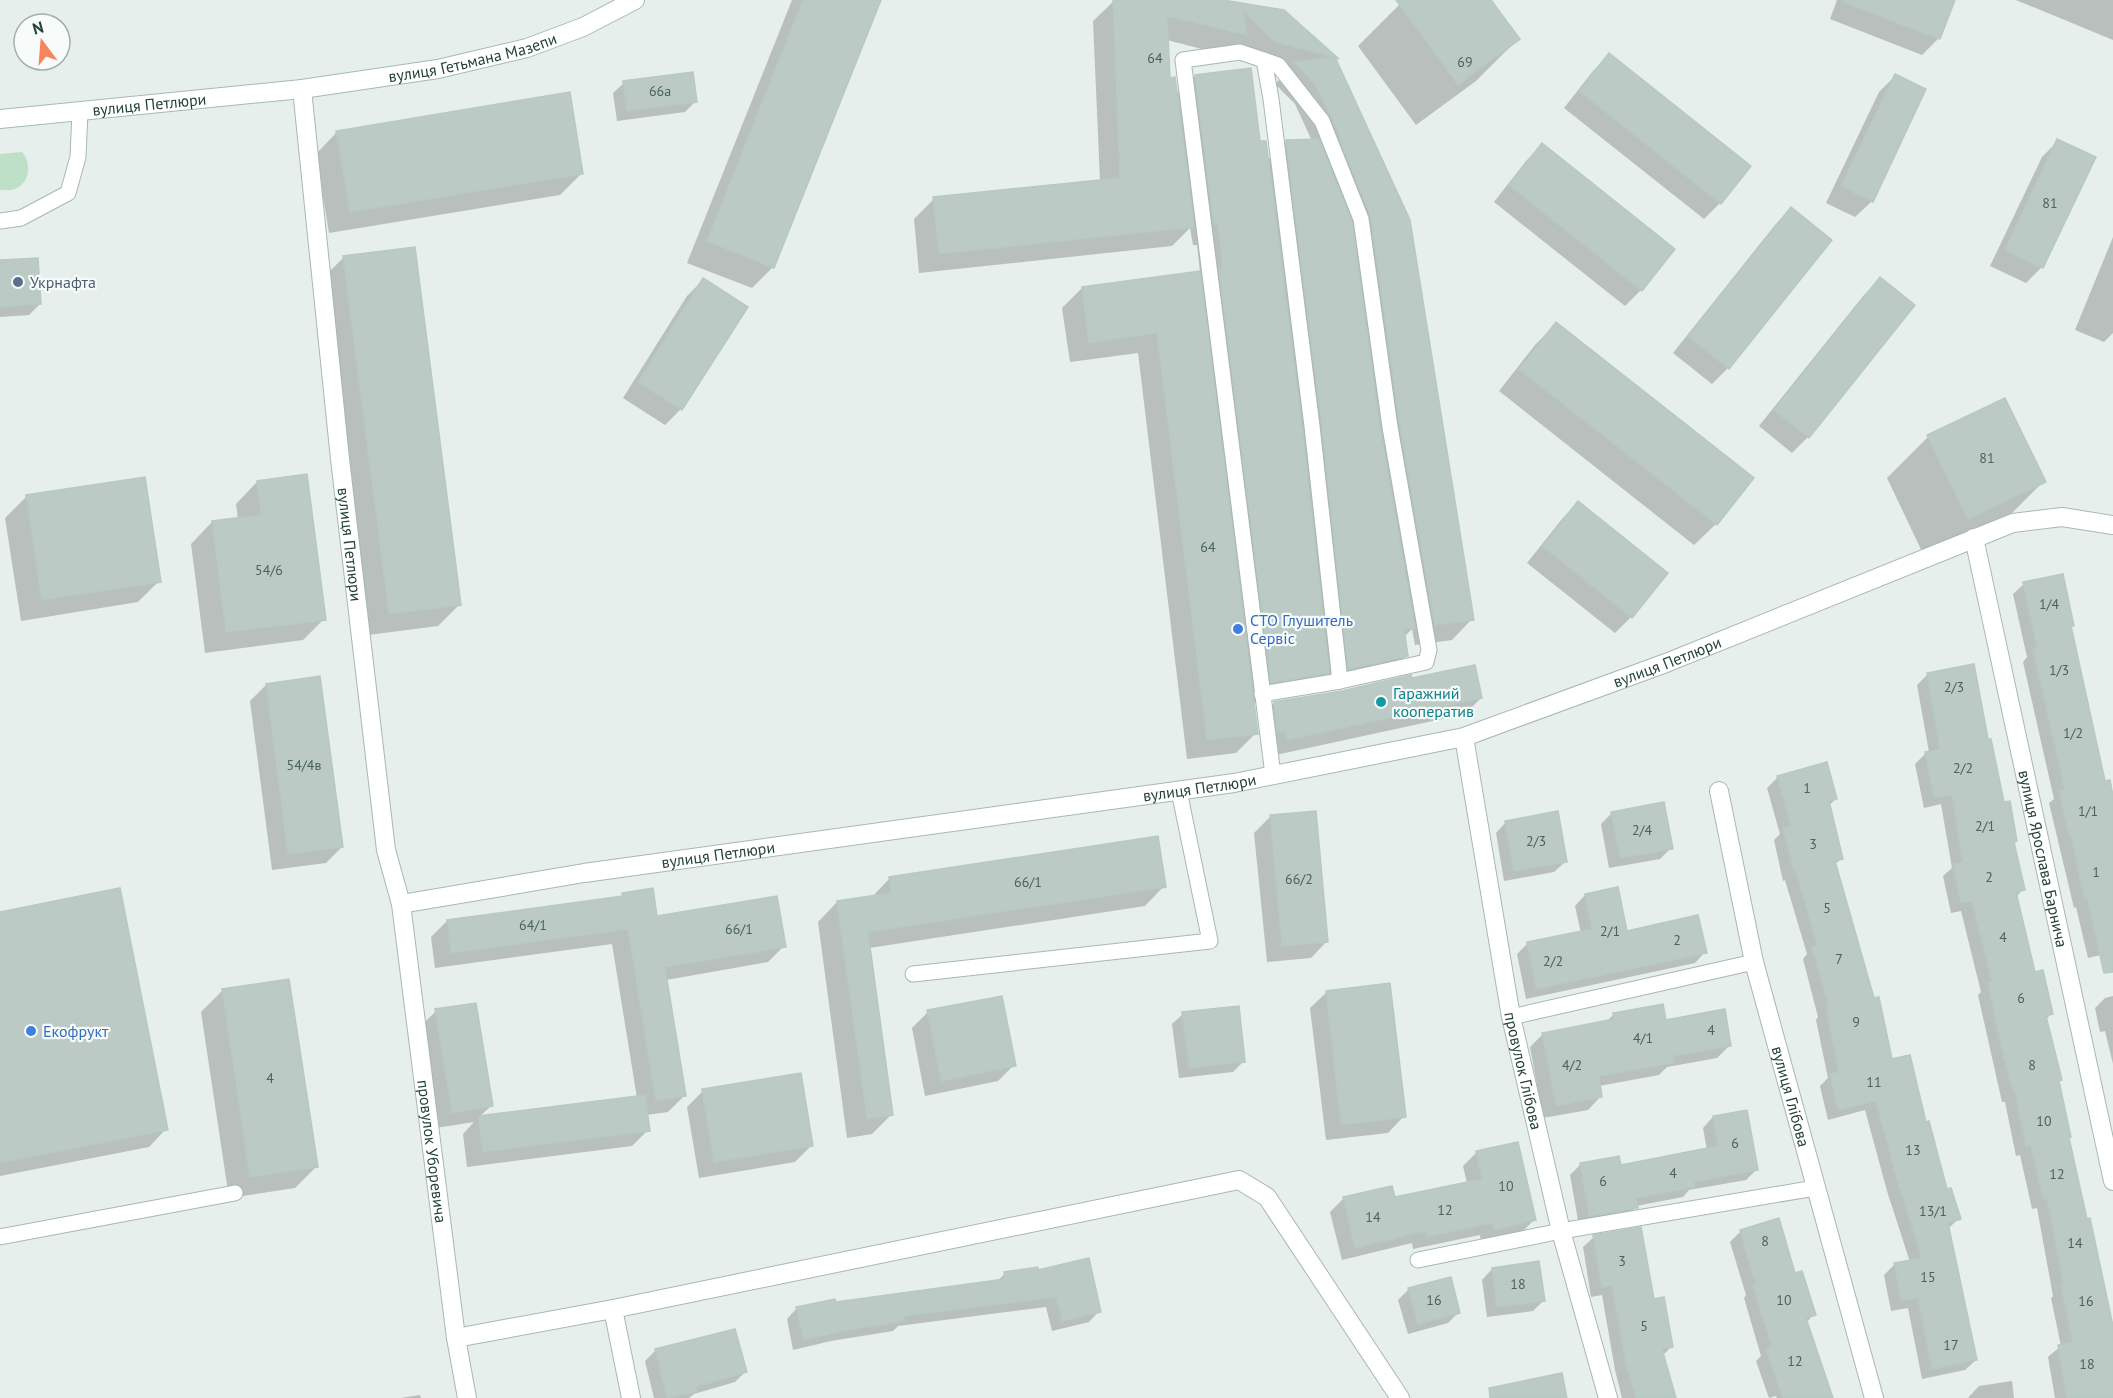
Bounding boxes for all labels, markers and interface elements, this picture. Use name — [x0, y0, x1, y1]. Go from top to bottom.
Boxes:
north arrow — [12, 12, 72, 72]
text: N — [30, 17, 46, 39]
street label: вулиця Гетьмана Мазепи — [387, 28, 559, 86]
house number: 64 — [1147, 49, 1163, 67]
house number: 69 — [1457, 53, 1473, 71]
house number: 66а — [649, 82, 671, 100]
street label: вулиця Петлюри — [91, 89, 207, 120]
house number: 81 — [2042, 194, 2058, 212]
place label: Укрнафта — [30, 272, 96, 292]
marker: Укрнафта — [11, 275, 25, 289]
house number: 81 — [1979, 449, 1995, 467]
street label: вулиця Петлюри — [333, 486, 367, 602]
house number: 64 — [1200, 538, 1216, 556]
house number: 54/6 — [255, 561, 283, 579]
house number: 1/4 — [2039, 595, 2059, 613]
place label: СТО Глушитель Сервіс — [1250, 610, 1353, 648]
marker: СТО Глушитель Сервіс — [1231, 622, 1245, 636]
street label: вулиця Петлюри — [1610, 632, 1724, 692]
house number: 1/3 — [2049, 661, 2069, 679]
house number: 2/3 — [1944, 678, 1964, 696]
place label: Гаражний кооператив — [1393, 683, 1474, 721]
marker: Гаражний кооператив — [1374, 695, 1388, 709]
house number: 1/2 — [2063, 724, 2083, 742]
house number: 54/4в — [287, 756, 321, 774]
house number: 2/2 — [1953, 759, 1973, 777]
street label: вулиця Ярослава Барнича — [2014, 768, 2072, 949]
street label: вулиця Петлюри — [1141, 769, 1258, 806]
house number: 1 — [1803, 779, 1811, 797]
house number: 1/1 — [2078, 802, 2098, 820]
house number: 2/1 — [1975, 817, 1995, 835]
house number: 2/4 — [1632, 821, 1652, 839]
house number: 2/3 — [1526, 832, 1546, 850]
house number: 3 — [1809, 835, 1817, 853]
street label: вулиця Петлюри — [660, 837, 776, 872]
house number: 1 — [2092, 863, 2100, 881]
house number: 2 — [1985, 868, 1993, 886]
house number: 66/2 — [1285, 870, 1313, 888]
house number: 66/1 — [1014, 873, 1042, 891]
house number: 5 — [1823, 899, 1831, 917]
house number: 64/1 — [519, 916, 547, 934]
house number: 66/1 — [725, 920, 753, 938]
house number: 2/1 — [1600, 922, 1620, 940]
house number: 4 — [1999, 928, 2007, 946]
house number: 2 — [1673, 931, 1681, 949]
house number: 7 — [1835, 950, 1843, 968]
house number: 2/2 — [1543, 952, 1563, 970]
house number: 6 — [2017, 989, 2025, 1007]
street label: провулок Глібова — [1500, 1010, 1547, 1132]
house number: 9 — [1852, 1013, 1860, 1031]
place label: Екофрукт — [43, 1021, 109, 1041]
house number: 4 — [1707, 1021, 1715, 1039]
marker: Екофрукт — [24, 1024, 38, 1038]
house number: 4/1 — [1633, 1029, 1653, 1047]
street label: вулиця Глібова — [1768, 1044, 1814, 1149]
house number: 4/2 — [1562, 1056, 1582, 1074]
house number: 8 — [2028, 1056, 2036, 1074]
house number: 4 — [266, 1069, 274, 1087]
house number: 11 — [1866, 1073, 1882, 1091]
street label: провулок Уборевича — [413, 1078, 451, 1224]
house number: 10 — [2036, 1112, 2052, 1130]
house number: 6 — [1731, 1134, 1739, 1152]
house number: 13 — [1905, 1141, 1921, 1159]
house number: 4 — [1669, 1164, 1677, 1182]
house number: 12 — [2049, 1165, 2065, 1183]
house number: 6 — [1599, 1172, 1607, 1190]
house number: 10 — [1498, 1177, 1514, 1195]
house number: 12 — [1437, 1201, 1453, 1219]
house number: 13/1 — [1919, 1202, 1947, 1220]
house number: 14 — [1365, 1208, 1381, 1226]
house number: 8 — [1761, 1232, 1769, 1250]
house number: 14 — [2067, 1234, 2083, 1252]
house number: 3 — [1618, 1252, 1626, 1270]
house number: 15 — [1920, 1268, 1936, 1286]
house number: 18 — [1510, 1275, 1526, 1293]
house number: 16 — [1426, 1291, 1442, 1309]
house number: 10 — [1776, 1291, 1792, 1309]
house number: 16 — [2078, 1292, 2094, 1310]
house number: 5 — [1640, 1317, 1648, 1335]
house number: 17 — [1943, 1336, 1959, 1354]
house number: 12 — [1787, 1352, 1803, 1370]
house number: 18 — [2079, 1355, 2095, 1373]

